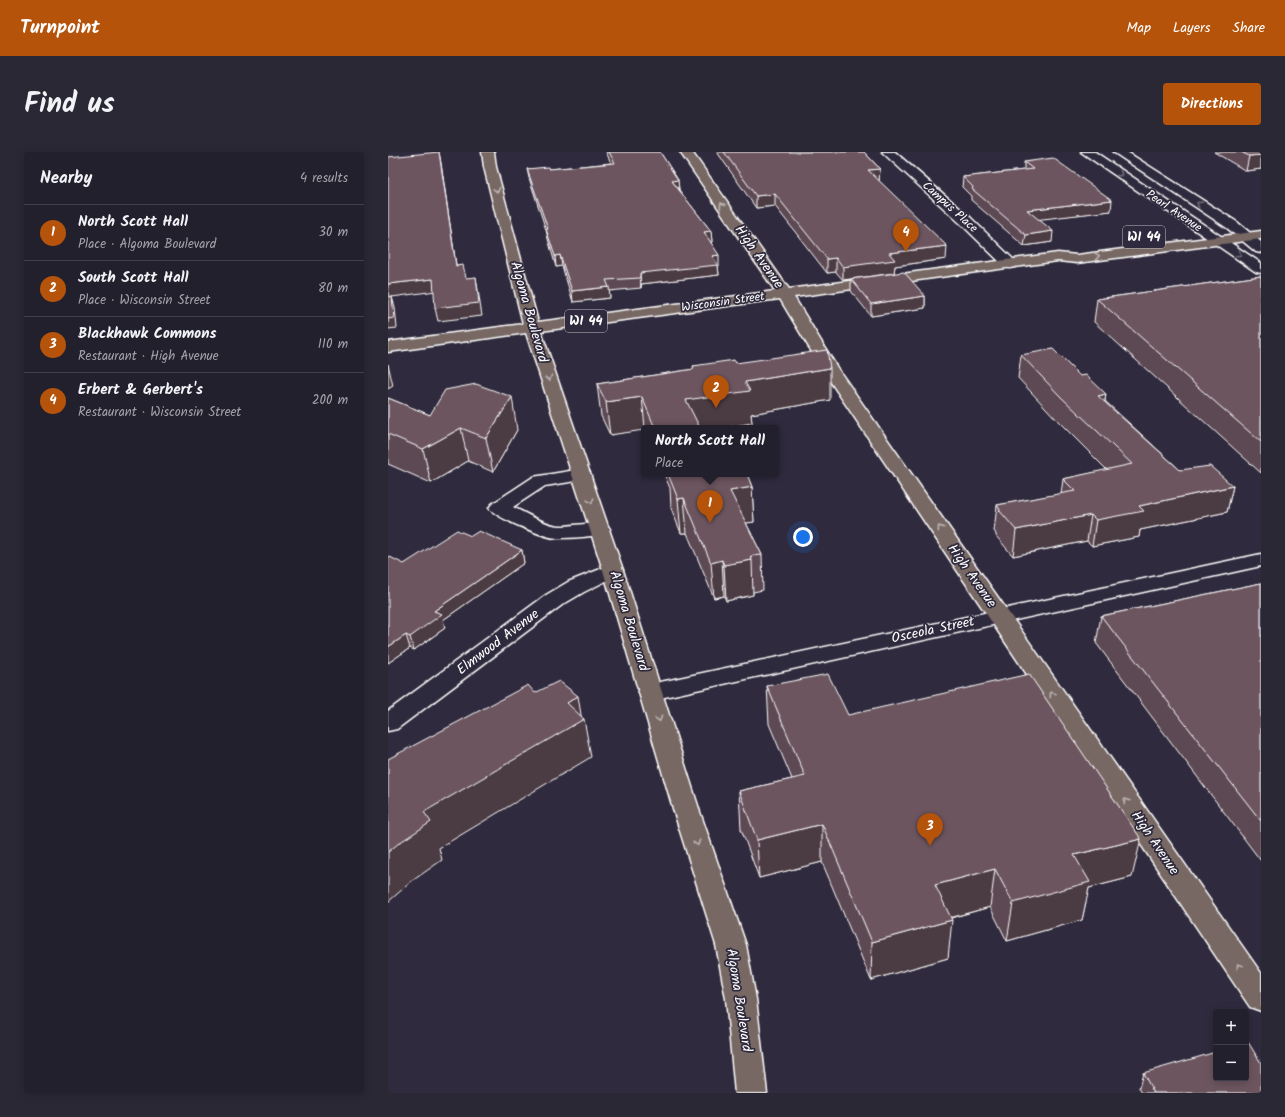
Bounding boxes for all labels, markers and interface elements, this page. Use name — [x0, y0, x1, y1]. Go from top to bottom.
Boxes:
text: Turnpoint — [20, 13, 100, 43]
text: Map — [1127, 17, 1151, 39]
text: Layers — [1173, 17, 1211, 39]
text: Share — [1233, 17, 1265, 39]
text: Find us — [24, 82, 115, 127]
button: Directions — [1163, 83, 1261, 125]
text: Nearby — [40, 165, 92, 192]
text: 4 results — [300, 168, 348, 189]
one-way arrow — [1115, 169, 1122, 176]
street label: Campus Place — [918, 177, 983, 238]
street label: Pearl Avenue — [1142, 185, 1207, 237]
one-way arrow — [492, 187, 500, 193]
one-way arrow — [1196, 201, 1203, 208]
one-way arrow — [720, 202, 727, 209]
text: North Scott Hall — [78, 210, 188, 234]
pin: 4 — [893, 219, 919, 252]
street label: High Avenue — [729, 221, 790, 294]
text: 1 — [51, 222, 55, 243]
text: 30 m — [319, 222, 348, 243]
road number: WI 44 — [1123, 226, 1165, 248]
text: Place · Algoma Boulevard — [78, 234, 216, 255]
one-way arrow — [1235, 249, 1242, 257]
one-way arrow — [1094, 252, 1100, 261]
street label: Algoma Boulevard — [504, 259, 554, 366]
text: South Scott Hall — [78, 266, 189, 290]
text: 2 — [49, 278, 57, 299]
text: 80 m — [318, 278, 348, 299]
street label: Wisconsin Street — [680, 287, 766, 317]
text: Place · Wisconsin Street — [78, 290, 211, 311]
road number: WI 44 — [565, 310, 607, 332]
text: Blackhawk Commons — [78, 322, 216, 346]
text: 3 — [49, 334, 57, 355]
text: 110 m — [318, 334, 348, 355]
text: Restaurant · High Avenue — [78, 346, 219, 367]
one-way arrow — [544, 375, 553, 382]
pin: 2 — [703, 375, 729, 408]
text: Erbert & Gerbert's — [78, 378, 203, 402]
text: 4 — [49, 390, 57, 411]
text: 200 m — [312, 390, 348, 411]
text: Restaurant · Wisconsin Street — [78, 402, 241, 423]
popup — [641, 425, 779, 477]
text: North Scott Hall — [655, 429, 765, 453]
text: Place — [655, 453, 683, 474]
pin: 1 — [697, 490, 723, 523]
one-way arrow — [586, 498, 594, 505]
one-way arrow — [938, 526, 945, 533]
your location — [793, 527, 813, 547]
street label: High Avenue — [942, 540, 1003, 613]
street label: Algoma Boulevard — [603, 568, 655, 675]
street label: Elmwood Avenue — [452, 603, 545, 680]
street label: Osceola Street — [889, 610, 977, 650]
one-way arrow — [1050, 691, 1057, 698]
one-way arrow — [654, 715, 663, 722]
one-way arrow — [1123, 798, 1131, 805]
street label: High Avenue — [1125, 806, 1185, 880]
pin: 3 — [917, 813, 943, 846]
one-way arrow — [692, 839, 701, 846]
street label: Algoma Boulevard — [720, 947, 758, 1054]
one-way arrow — [1236, 963, 1244, 970]
map controls — [1213, 1009, 1249, 1081]
button: + — [1213, 1009, 1249, 1045]
button: − — [1213, 1045, 1249, 1081]

